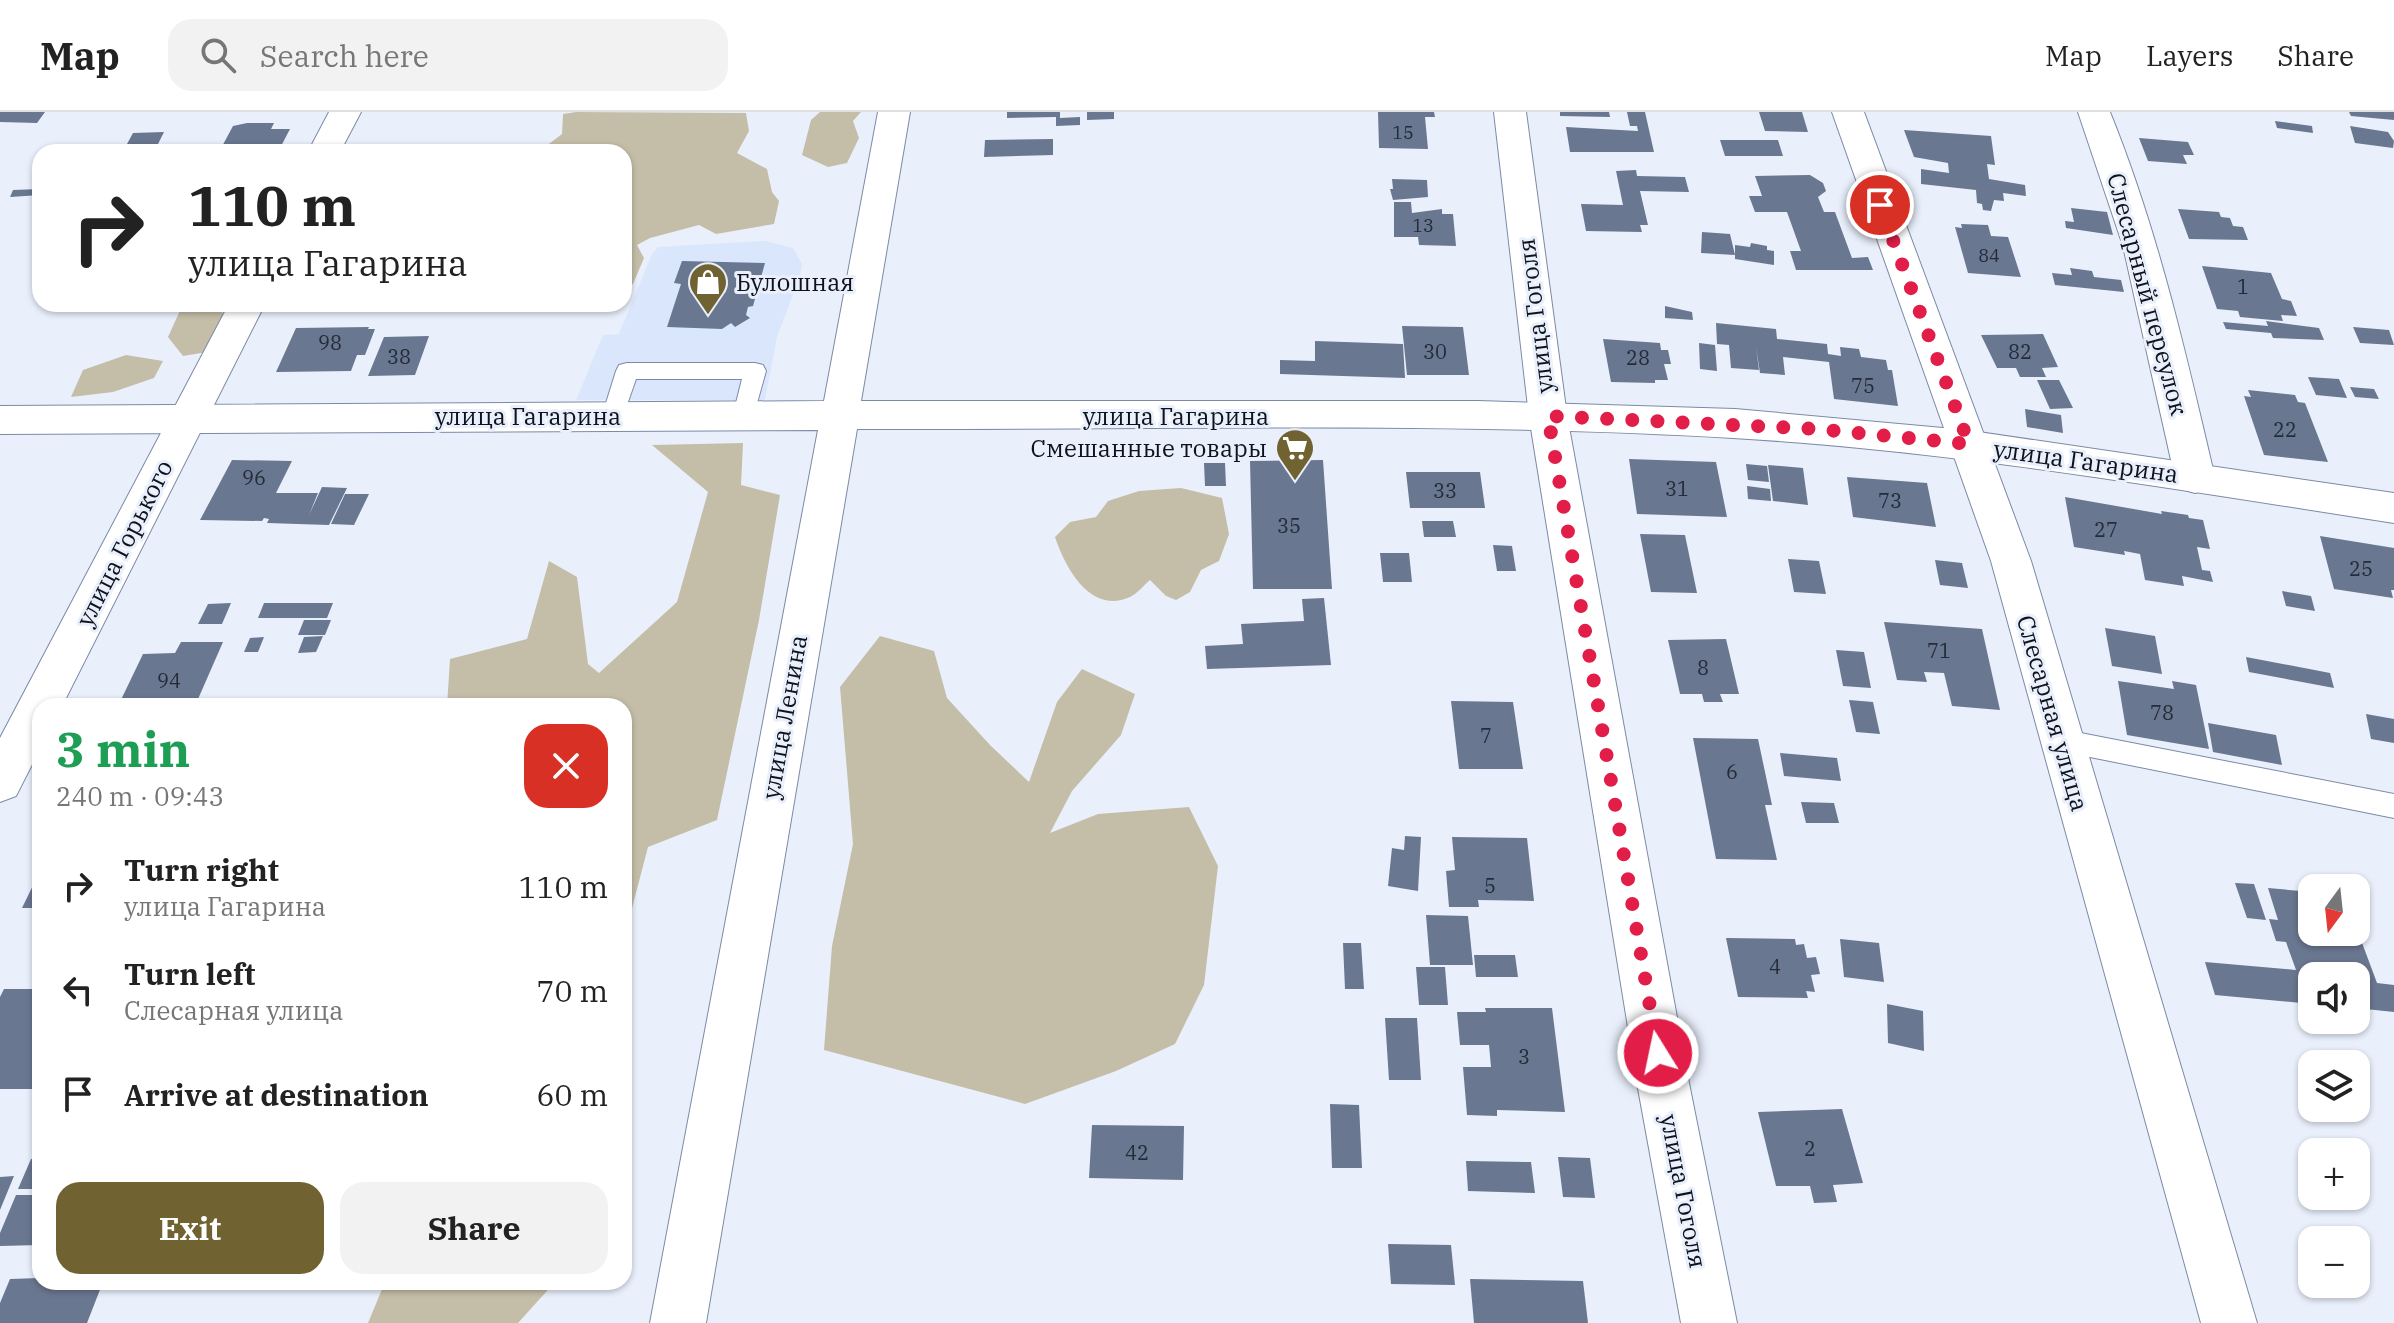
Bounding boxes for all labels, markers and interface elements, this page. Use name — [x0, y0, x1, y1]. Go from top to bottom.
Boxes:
search box — [168, 19, 728, 91]
text: Map — [40, 31, 120, 80]
icon: search — [196, 33, 240, 77]
text: Search here — [260, 36, 429, 75]
text: Map — [2045, 37, 2102, 74]
text: Layers — [2146, 37, 2233, 74]
text: Share — [2277, 37, 2354, 74]
house number: 15 — [1392, 121, 1414, 144]
text: 110 m — [188, 169, 356, 241]
street label: Слесарный переулок — [2100, 169, 2196, 419]
pin — [1846, 171, 1914, 239]
icon: right — [56, 176, 160, 280]
icon: arrive — [1858, 183, 1902, 227]
house number: 13 — [1412, 214, 1434, 237]
street label: улица Гоголя — [1510, 237, 1560, 395]
text: улица Гагарина — [188, 239, 468, 286]
house number: 84 — [1978, 244, 2000, 267]
shop icon: Булошная — [687, 261, 729, 316]
place label: Булошная — [736, 266, 854, 298]
house number: 1 — [2237, 273, 2249, 300]
house number: 98 — [318, 329, 342, 356]
house number: 30 — [1423, 338, 1447, 365]
house number: 82 — [2008, 338, 2032, 365]
house number: 38 — [387, 343, 411, 370]
house number: 28 — [1626, 344, 1650, 371]
house number: 75 — [1851, 372, 1875, 399]
street label: улица Гагарина — [435, 400, 621, 432]
street label: улица Гагарина — [1083, 400, 1269, 432]
house number: 22 — [2273, 416, 2297, 443]
supermarket icon: Смешанные товары — [1274, 427, 1316, 482]
place label: Смешанные товары — [1030, 432, 1267, 464]
street label: улица Гагарина — [1991, 432, 2181, 490]
street label: улица Горького — [68, 454, 180, 632]
house number: 96 — [242, 464, 266, 491]
house number: 31 — [1665, 475, 1689, 502]
house number: 33 — [1433, 477, 1457, 504]
house number: 73 — [1878, 487, 1902, 514]
house number: 35 — [1277, 512, 1301, 539]
house number: 27 — [2094, 516, 2118, 543]
house number: 25 — [2349, 555, 2373, 582]
street label: Слесарная улица — [2010, 611, 2096, 815]
street label: улица Ленина — [754, 632, 814, 802]
house number: 71 — [1927, 637, 1951, 664]
house number: 8 — [1697, 654, 1709, 681]
house number: 94 — [157, 667, 181, 694]
house number: 78 — [2150, 699, 2174, 726]
text: 3 min — [56, 718, 190, 780]
house number: 7 — [1480, 722, 1492, 749]
button: close — [524, 724, 608, 808]
house number: 6 — [1726, 758, 1738, 785]
text: 240 m · 09:43 — [56, 779, 224, 813]
text: Turn right — [124, 850, 279, 889]
icon: right — [56, 864, 100, 908]
text: 110 m — [518, 867, 608, 906]
house number: 5 — [1484, 872, 1496, 899]
north arrow — [2298, 874, 2370, 946]
map controls — [2298, 874, 2370, 1298]
text: улица Гагарина — [124, 889, 326, 923]
house number: 4 — [1769, 953, 1781, 980]
text: Turn left — [124, 954, 256, 993]
button: sound — [2298, 962, 2370, 1034]
icon: left — [56, 968, 100, 1012]
text: 70 m — [536, 971, 608, 1010]
text: Слесарная улица — [124, 993, 343, 1027]
position arrow — [1616, 1011, 1700, 1095]
house number: 3 — [1518, 1043, 1530, 1070]
button: layers — [2298, 1050, 2370, 1122]
icon: arrive — [56, 1072, 100, 1116]
text: Arrive at destination — [124, 1075, 429, 1114]
text: 60 m — [536, 1075, 608, 1114]
street label: улица Гоголя — [1653, 1111, 1715, 1271]
house number: 2 — [1804, 1135, 1816, 1162]
button: + — [2298, 1138, 2370, 1210]
house number: 42 — [1125, 1139, 1149, 1166]
button: Exit — [56, 1182, 324, 1274]
button: Share — [340, 1182, 608, 1274]
button: − — [2298, 1226, 2370, 1298]

